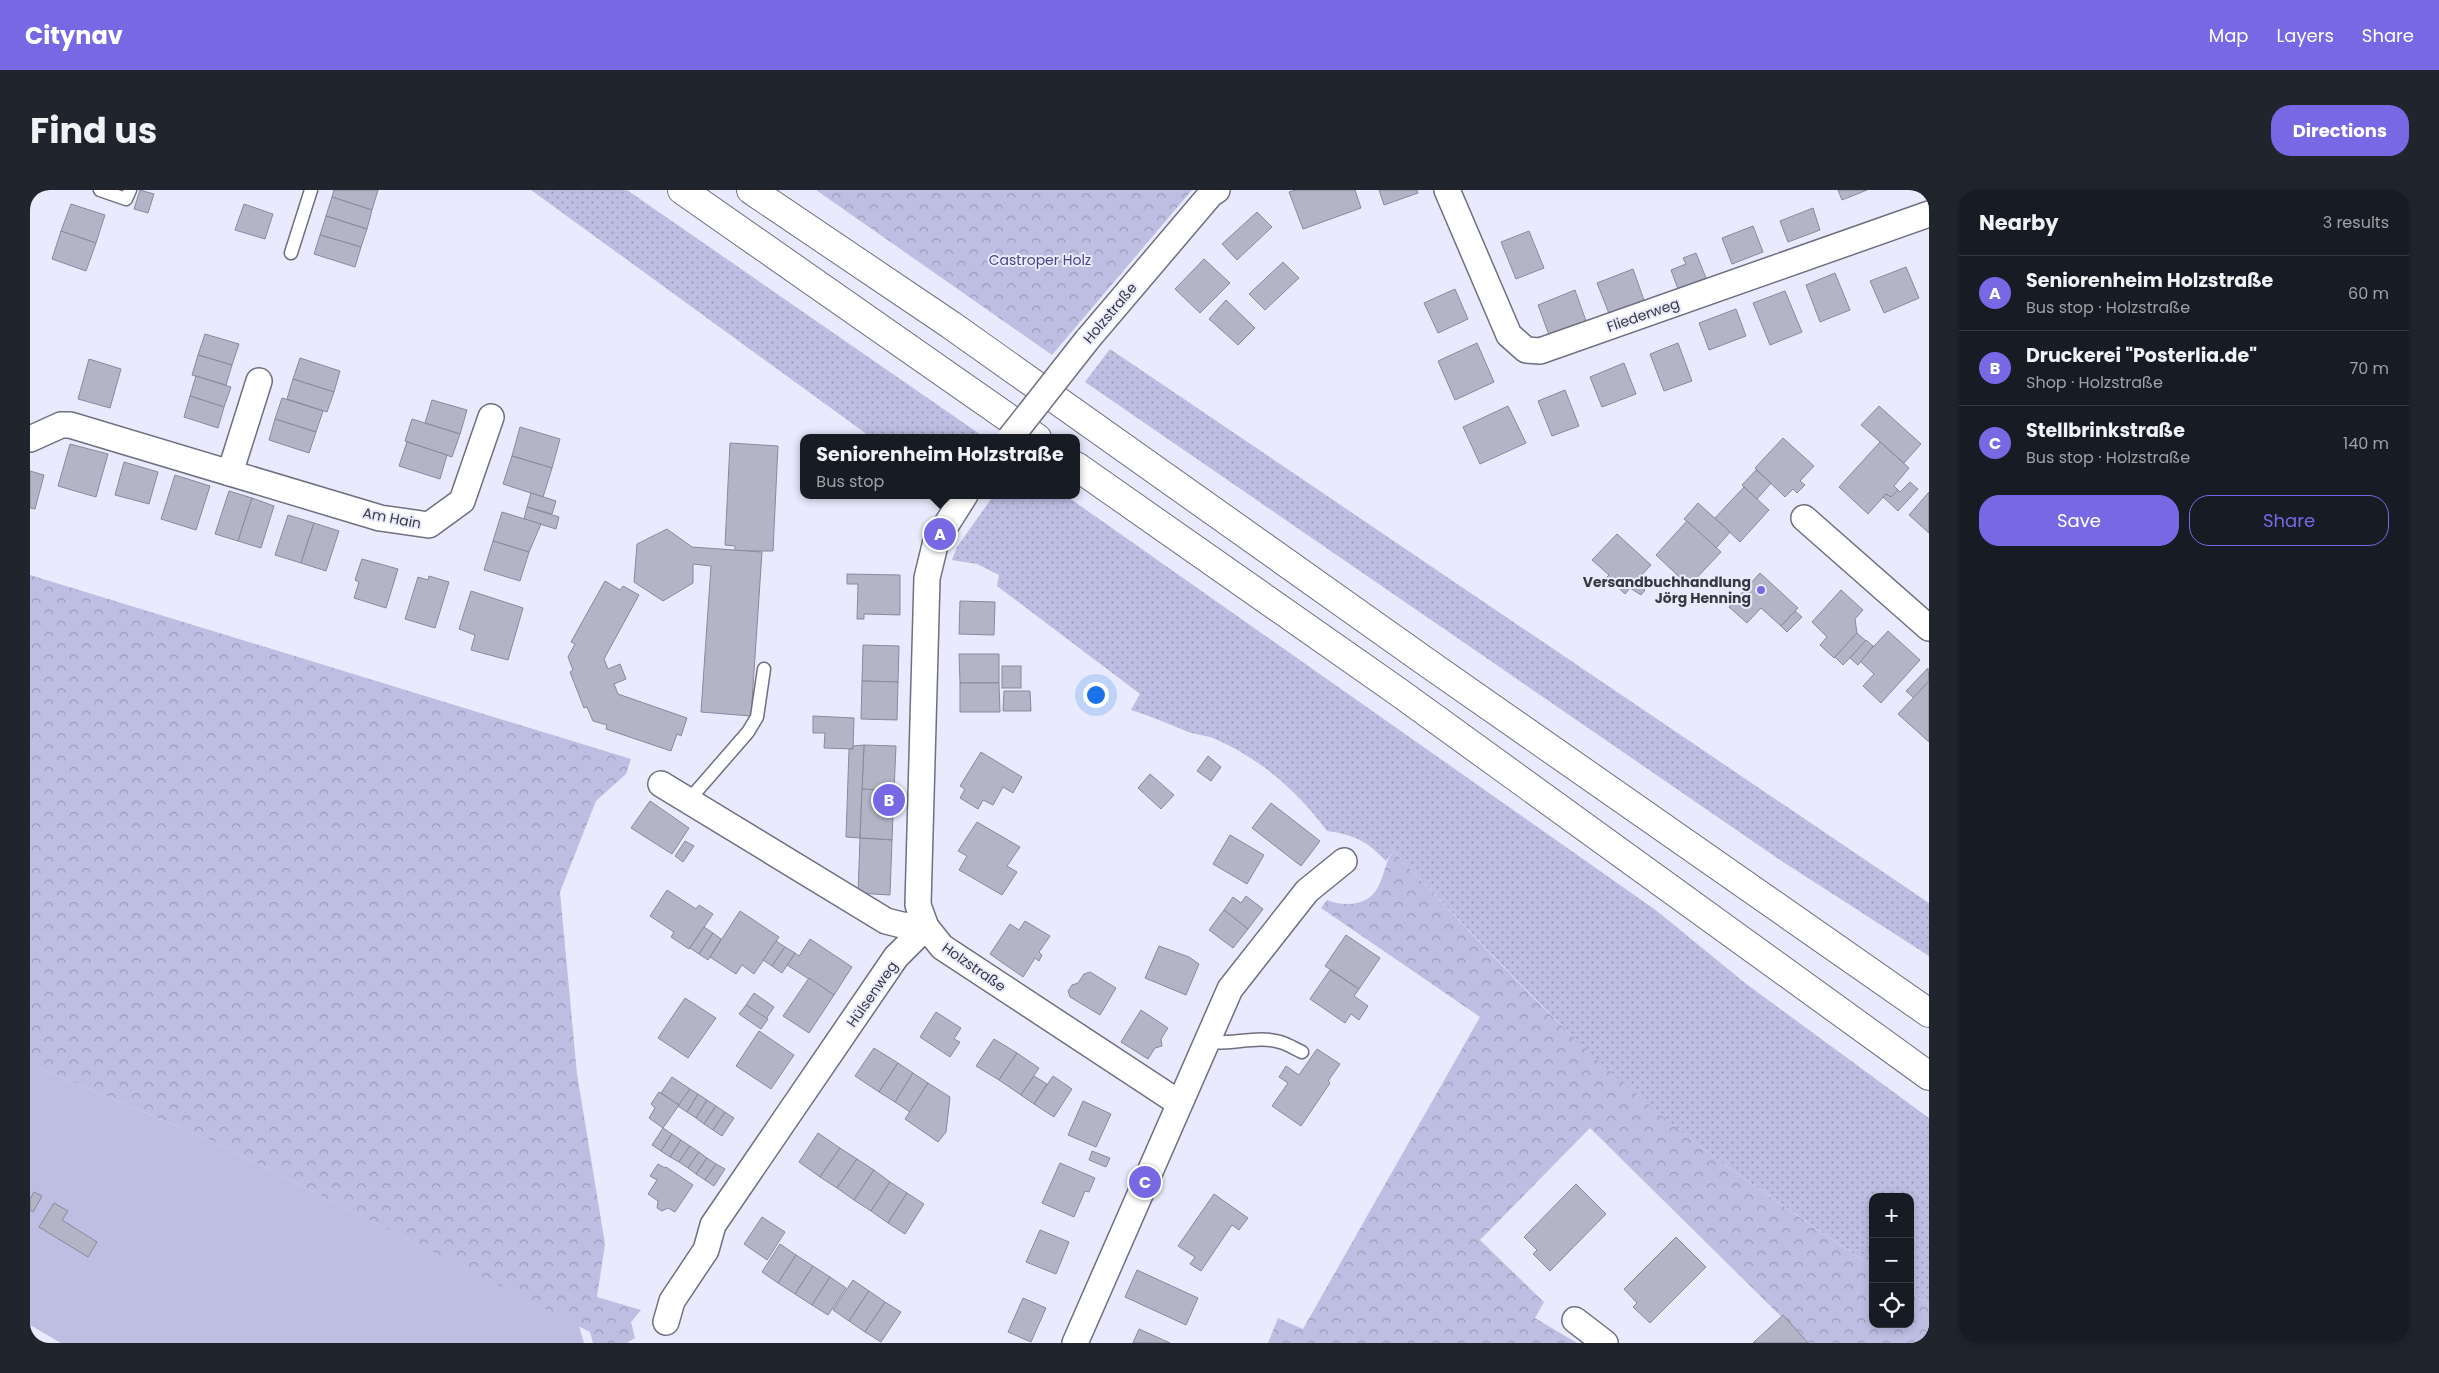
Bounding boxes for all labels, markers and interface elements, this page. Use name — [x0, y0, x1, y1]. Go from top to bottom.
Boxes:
text: Citynav — [25, 19, 123, 52]
text: Map — [2209, 23, 2249, 48]
text: Layers — [2277, 23, 2334, 48]
text: Share — [2362, 23, 2414, 48]
button: Directions — [2271, 105, 2409, 156]
text: Find us — [30, 106, 157, 155]
text: Nearby — [1979, 208, 2059, 237]
text: 3 results — [2323, 211, 2389, 234]
park label: Castroper Holz — [989, 250, 1091, 270]
text: Seniorenheim Holzstraße — [2026, 267, 2273, 294]
street label: Holzstraße — [1079, 278, 1142, 348]
text: A — [1989, 282, 2001, 305]
text: 60 m — [2348, 282, 2389, 305]
street label: Fliederweg — [1604, 293, 1682, 337]
text: Bus stop · Holzstraße — [2026, 296, 2190, 319]
text: Druckerei "Posterlia.de" — [2026, 342, 2257, 369]
text: B — [1990, 357, 2000, 380]
text: 70 m — [2349, 357, 2389, 380]
text: Shop · Holzstraße — [2026, 371, 2163, 394]
text: Stellbrinkstraße — [2026, 417, 2185, 444]
text: C — [1989, 432, 2001, 455]
text: 140 m — [2343, 432, 2389, 455]
popup — [800, 434, 1080, 499]
text: Seniorenheim Holzstraße — [816, 441, 1064, 468]
text: Bus stop · Holzstraße — [2026, 446, 2190, 469]
text: Bus stop — [816, 470, 884, 493]
button: Save — [1979, 495, 2179, 546]
button: Share — [2189, 495, 2389, 546]
street label: Am Hain — [361, 503, 423, 533]
pin: A — [924, 515, 956, 553]
place label: Versandbuchhandlung Jörg Henning — [1583, 572, 1751, 608]
marker: Versandbuchhandlung Jörg Henning — [1755, 584, 1767, 596]
your location — [1083, 682, 1109, 708]
pin: B — [873, 781, 905, 819]
street label: Holzstraße — [938, 938, 1010, 997]
street label: Hülsenweg — [842, 957, 902, 1031]
pin: C — [1129, 1163, 1161, 1201]
map controls — [1869, 1193, 1914, 1328]
button: + — [1869, 1193, 1914, 1238]
button: − — [1869, 1238, 1914, 1283]
button: locate — [1869, 1283, 1914, 1328]

